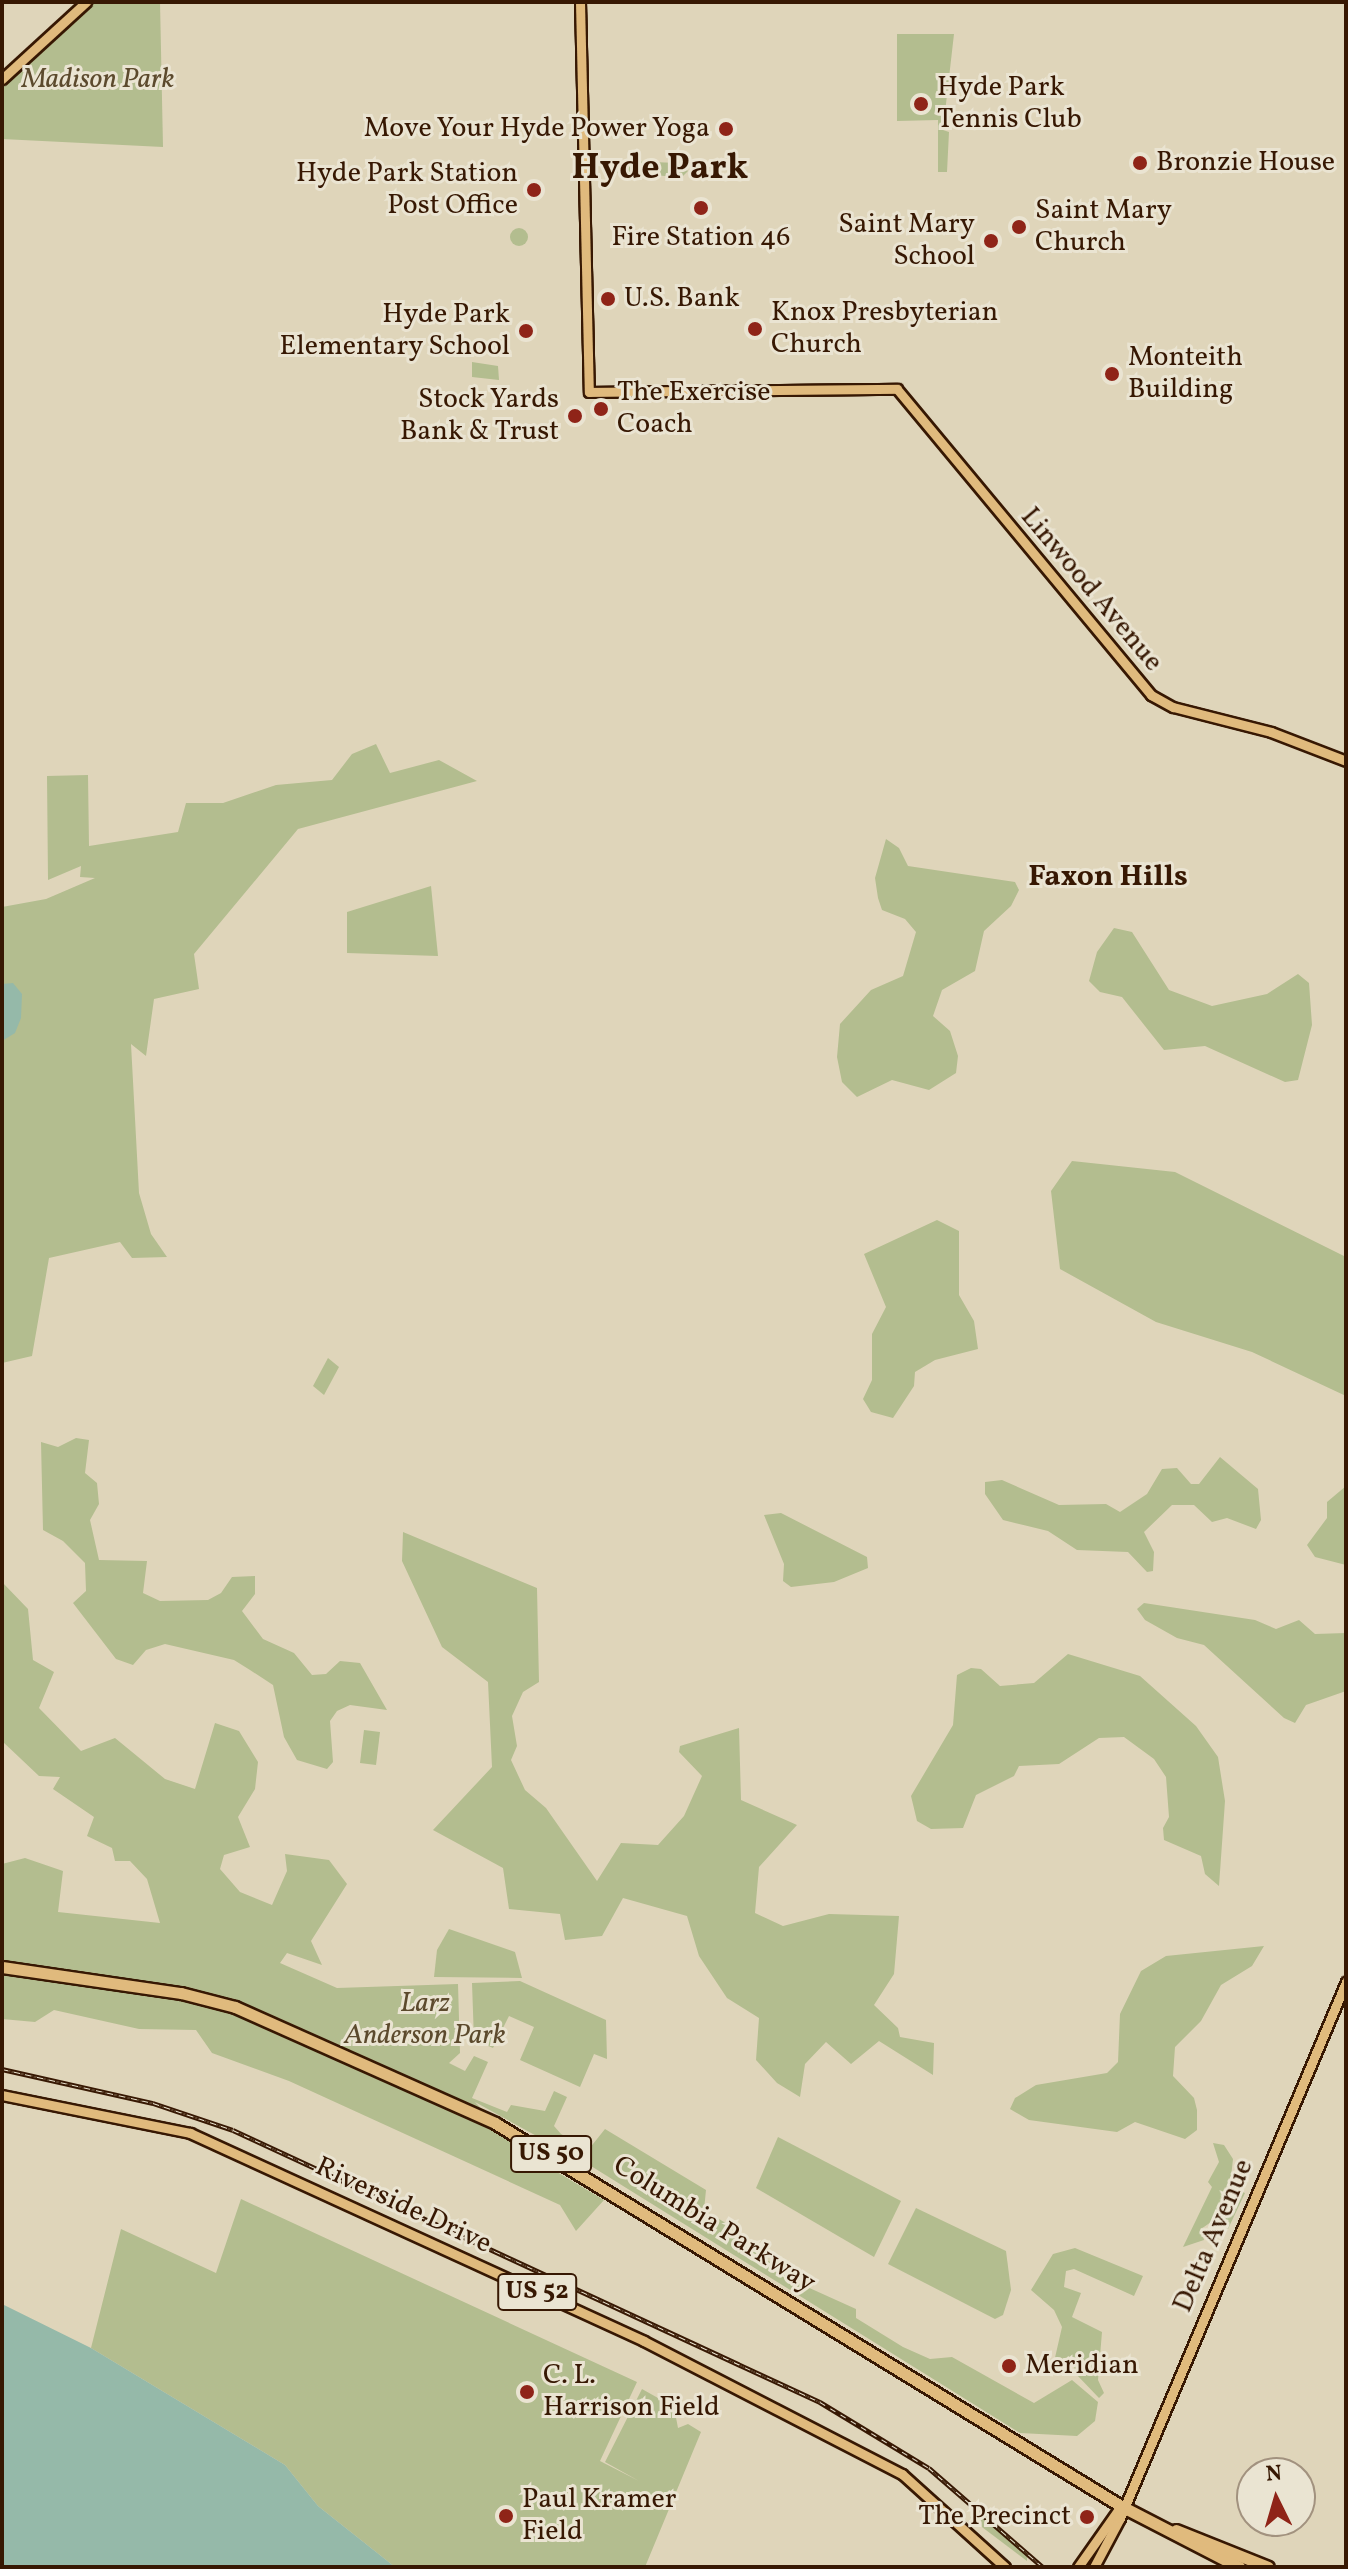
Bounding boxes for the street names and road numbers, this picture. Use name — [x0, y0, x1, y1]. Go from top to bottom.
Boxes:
street label: Linwood Avenue — [1013, 501, 1169, 679]
road number: US 50 — [509, 2132, 593, 2176]
street label: Columbia Parkway — [607, 2149, 821, 2301]
street label: Riverside Drive — [310, 2151, 496, 2261]
street label: Delta Avenue — [1167, 2154, 1261, 2318]
road number: US 52 — [497, 2270, 577, 2314]

